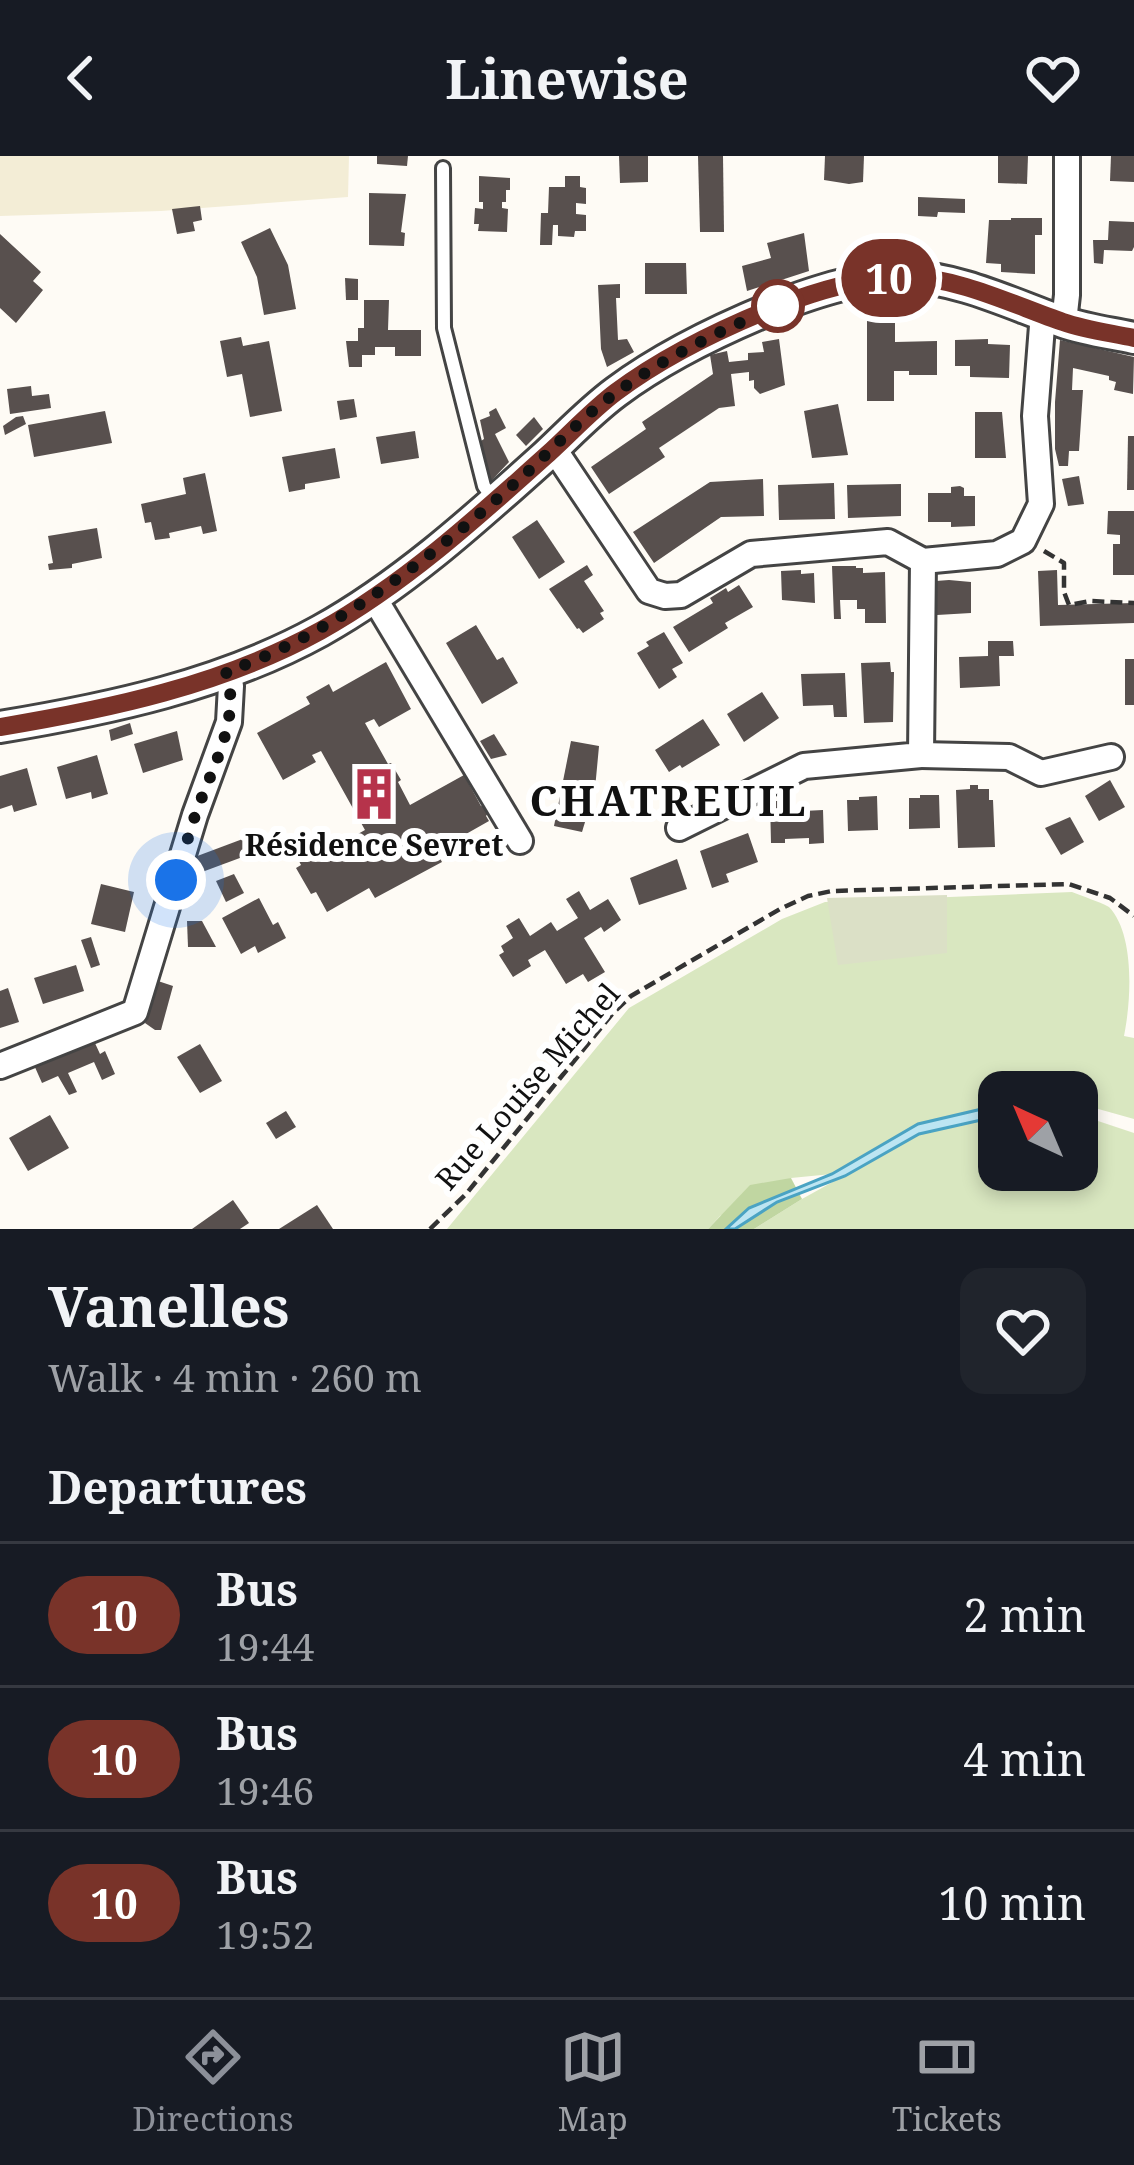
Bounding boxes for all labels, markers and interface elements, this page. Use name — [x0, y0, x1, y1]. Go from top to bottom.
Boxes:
text: Linewise — [445, 41, 689, 115]
icon: back — [48, 45, 114, 111]
icon: heart — [1020, 45, 1086, 111]
line badge: 10 — [835, 239, 943, 317]
text: 10 — [865, 249, 913, 306]
unlabelled marker — [753, 281, 803, 331]
building icon: Résidence Sevret — [345, 765, 403, 823]
district label: CHATREUIL — [529, 771, 809, 828]
place label: Résidence Sevret — [245, 824, 503, 865]
your location — [146, 850, 206, 910]
street label: Rue Louise Michel — [426, 974, 628, 1198]
north arrow — [978, 1071, 1098, 1191]
map controls — [978, 1071, 1098, 1191]
text: Vanelles — [48, 1266, 289, 1344]
button: heart — [960, 1268, 1086, 1394]
text: Walk · 4 min · 260 m — [48, 1350, 422, 1403]
text: Departures — [48, 1456, 307, 1517]
text: Bus — [216, 1558, 298, 1619]
text: 2 min — [963, 1584, 1086, 1645]
text: 10 — [90, 1586, 138, 1643]
text: 19:44 — [216, 1619, 314, 1672]
text: Bus — [216, 1702, 298, 1763]
text: 4 min — [963, 1728, 1086, 1789]
text: 10 — [90, 1730, 138, 1787]
text: 19:46 — [216, 1763, 314, 1816]
text: Bus — [216, 1846, 298, 1907]
text: 10 min — [938, 1872, 1086, 1933]
text: 10 — [90, 1874, 138, 1931]
text: 19:52 — [216, 1907, 314, 1960]
tab: Directions — [132, 2024, 294, 2141]
tab: Map — [558, 2024, 628, 2141]
tab: Tickets — [892, 2024, 1002, 2141]

